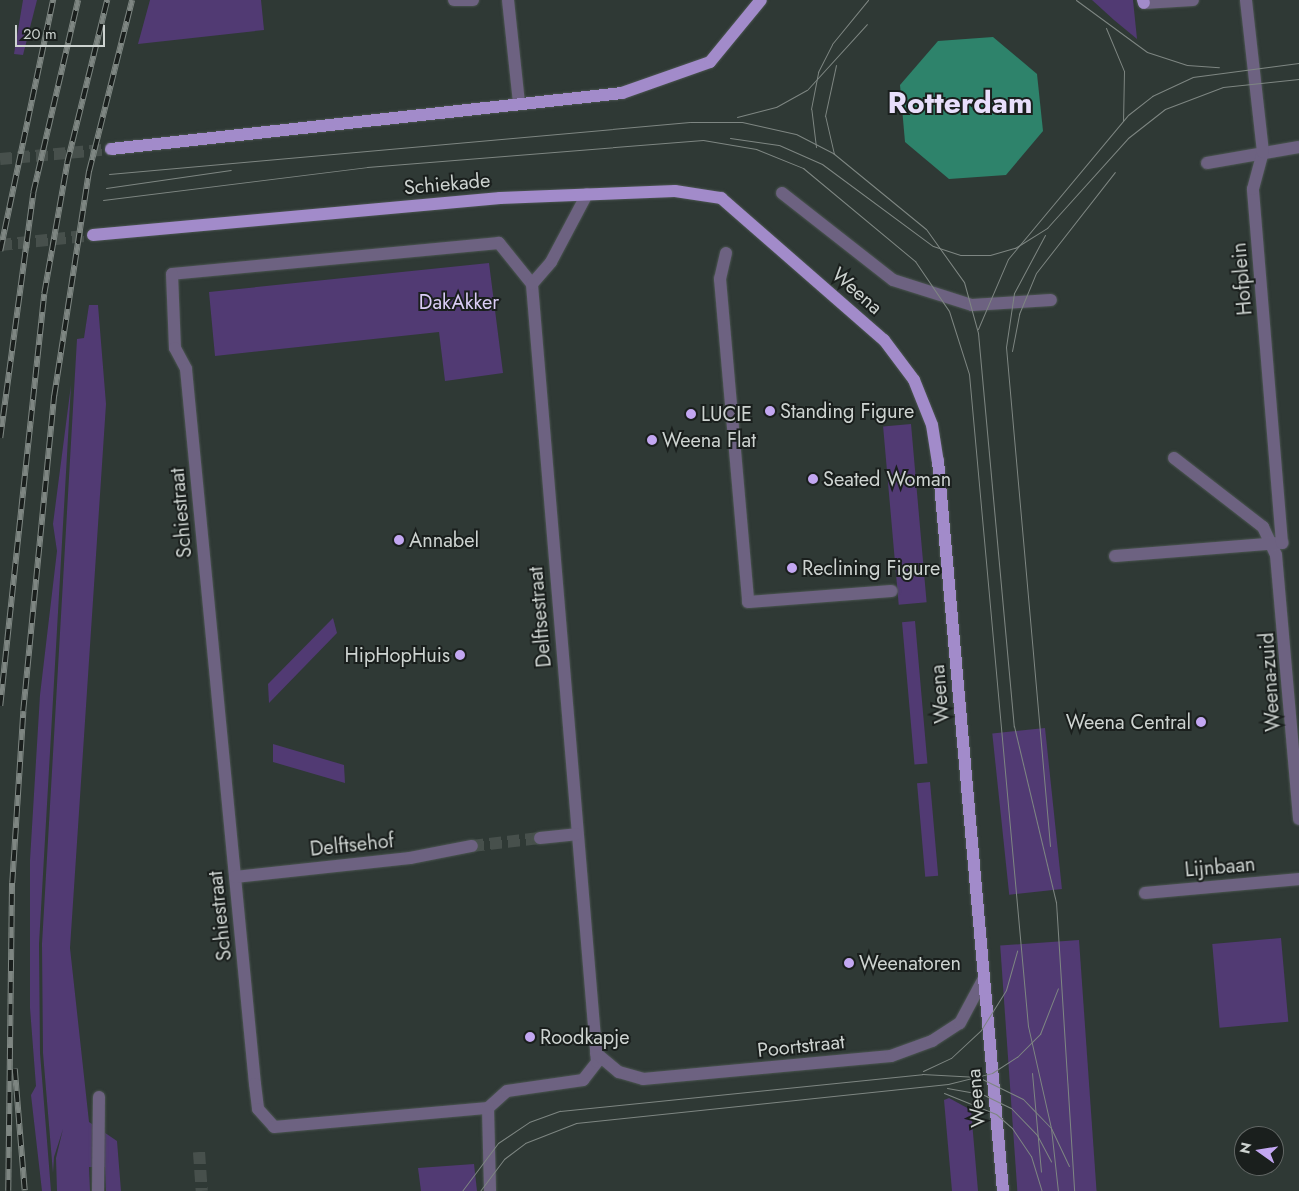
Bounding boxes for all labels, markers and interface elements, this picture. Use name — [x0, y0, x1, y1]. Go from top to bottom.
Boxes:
scale bar — [18, 15, 108, 47]
text: 20 m — [23, 23, 57, 45]
district label: Rotterdam — [888, 85, 1032, 121]
street label: Schiekade — [403, 168, 491, 200]
street label: Hofplein — [1227, 242, 1257, 316]
street label: Weena — [827, 263, 887, 319]
park label: DakAkker — [419, 290, 499, 314]
place label: Standing Figure — [780, 399, 914, 423]
place label: LUCIE — [701, 402, 752, 426]
marker: Standing Figure — [764, 405, 776, 417]
marker: LUCIE — [685, 408, 697, 420]
place label: Weena Flat — [662, 428, 756, 452]
marker: Weena Flat — [646, 434, 658, 446]
street label: Schiestraat — [165, 467, 197, 559]
place label: Seated Woman — [823, 467, 951, 491]
marker: Seated Woman — [807, 473, 819, 485]
place label: Annabel — [409, 528, 479, 552]
marker: Annabel — [393, 534, 405, 546]
place label: Reclining Figure — [802, 556, 940, 580]
marker: Reclining Figure — [786, 562, 798, 574]
street label: Delftsestraat — [524, 566, 556, 668]
street label: Weena-zuid — [1255, 632, 1285, 732]
place label: HipHopHuis — [344, 643, 450, 667]
marker: HipHopHuis — [454, 649, 466, 661]
street label: Weena — [925, 664, 955, 724]
place label: Weena Central — [1066, 710, 1191, 734]
marker: Weena Central — [1195, 716, 1207, 728]
street label: Delftsehof — [309, 829, 395, 861]
street label: Lijnbaan — [1184, 852, 1256, 882]
street label: Schiestraat — [203, 870, 237, 962]
place label: Weenatoren — [859, 951, 961, 975]
marker: Weenatoren — [843, 957, 855, 969]
place label: Roodkapje — [540, 1025, 630, 1049]
street label: Poortstraat — [756, 1029, 846, 1063]
marker: Roodkapje — [524, 1031, 536, 1043]
street label: Weena — [961, 1068, 991, 1128]
north arrow — [1234, 1126, 1284, 1176]
text: N — [1234, 1140, 1256, 1156]

